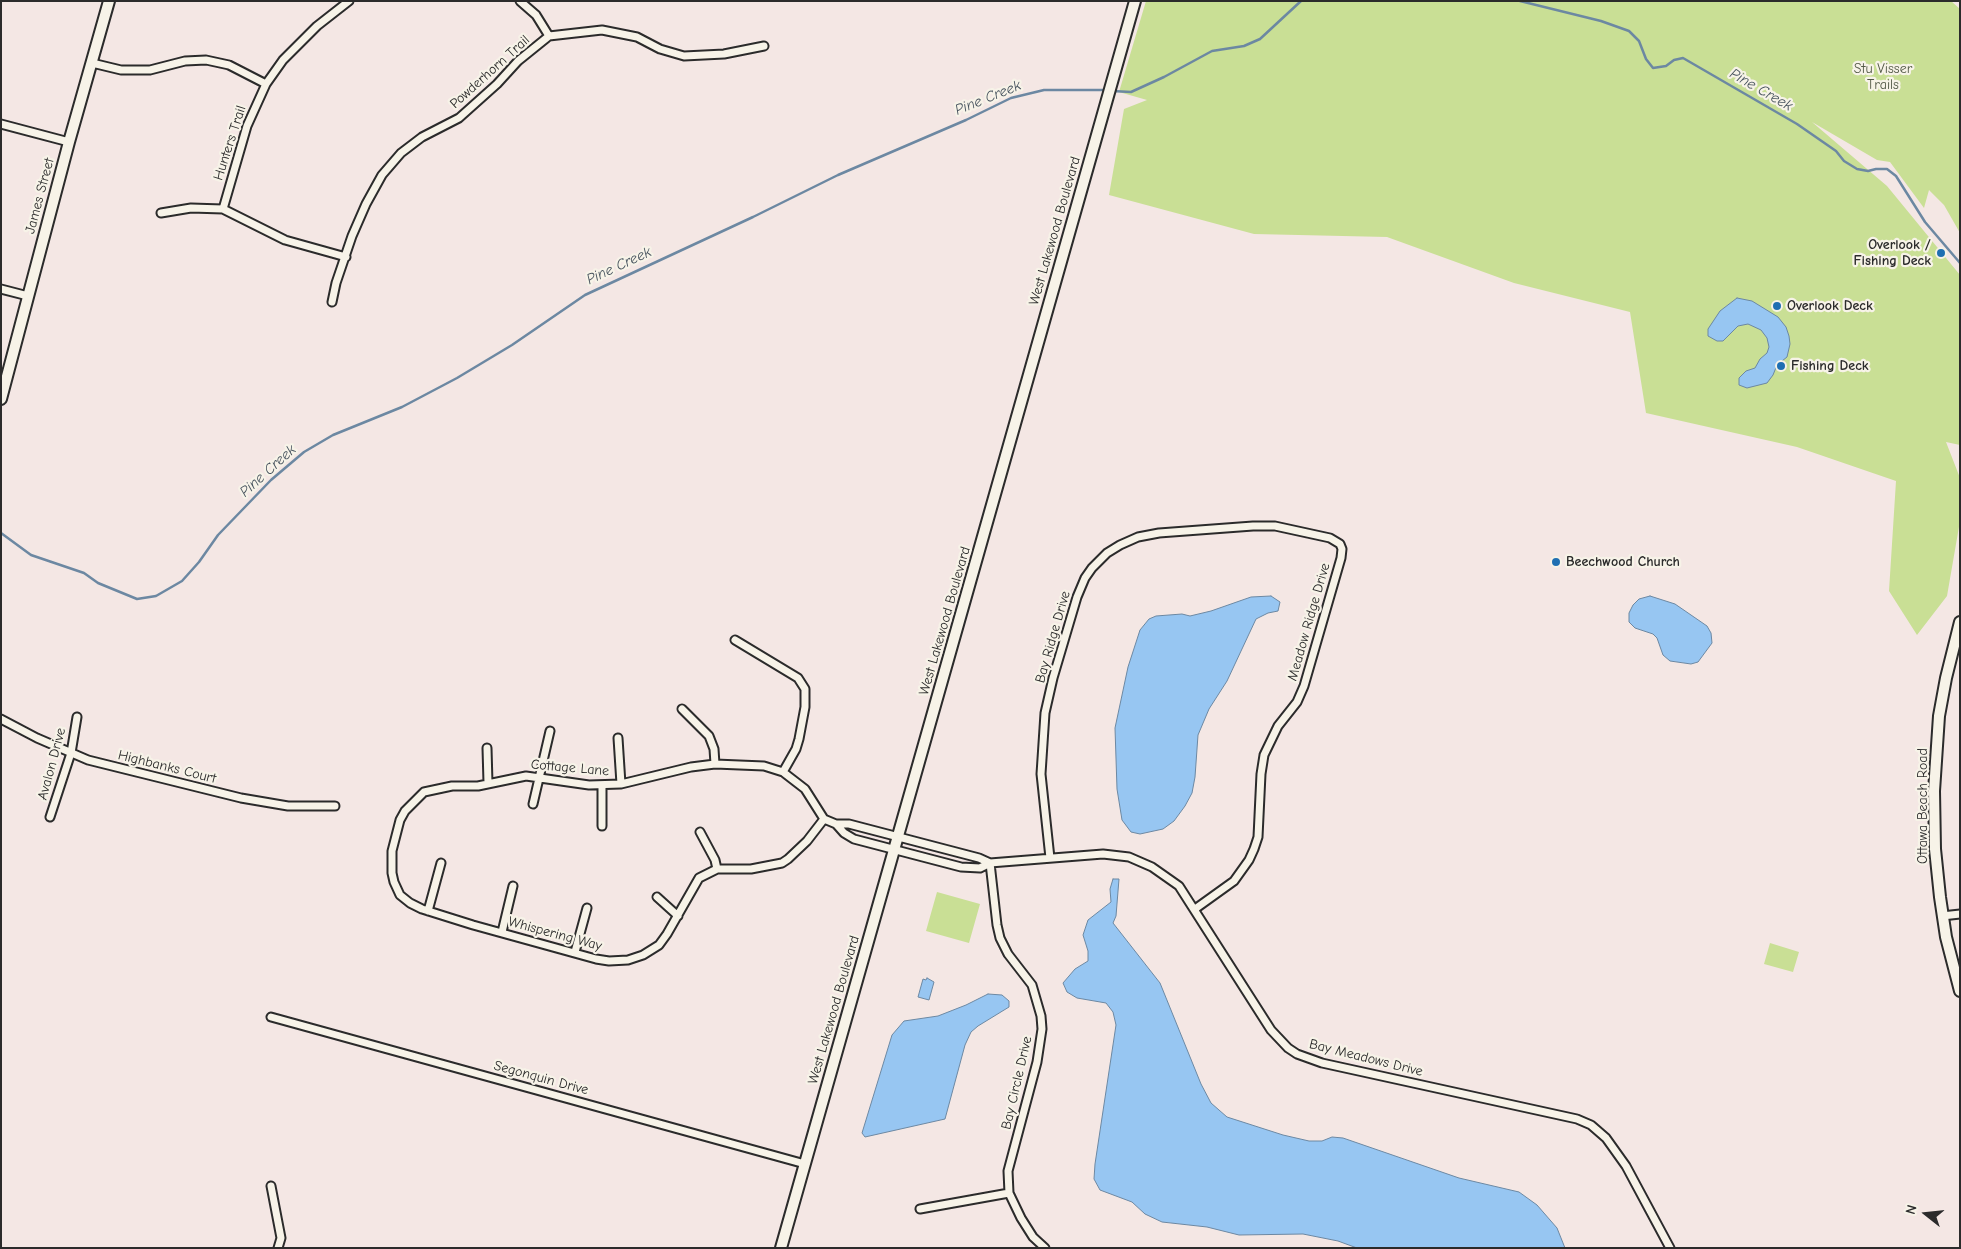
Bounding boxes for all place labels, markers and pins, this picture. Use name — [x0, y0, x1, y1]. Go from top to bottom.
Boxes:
place label: Overlook / Fishing Deck — [1853, 237, 1931, 270]
marker: Overlook / Fishing Deck — [1935, 247, 1947, 259]
place label: Overlook Deck — [1787, 298, 1873, 314]
marker: Overlook Deck — [1771, 300, 1783, 312]
place label: Fishing Deck — [1791, 358, 1869, 374]
marker: Fishing Deck — [1775, 360, 1787, 372]
place label: Beechwood Church — [1566, 554, 1680, 570]
marker: Beechwood Church — [1550, 556, 1562, 568]

